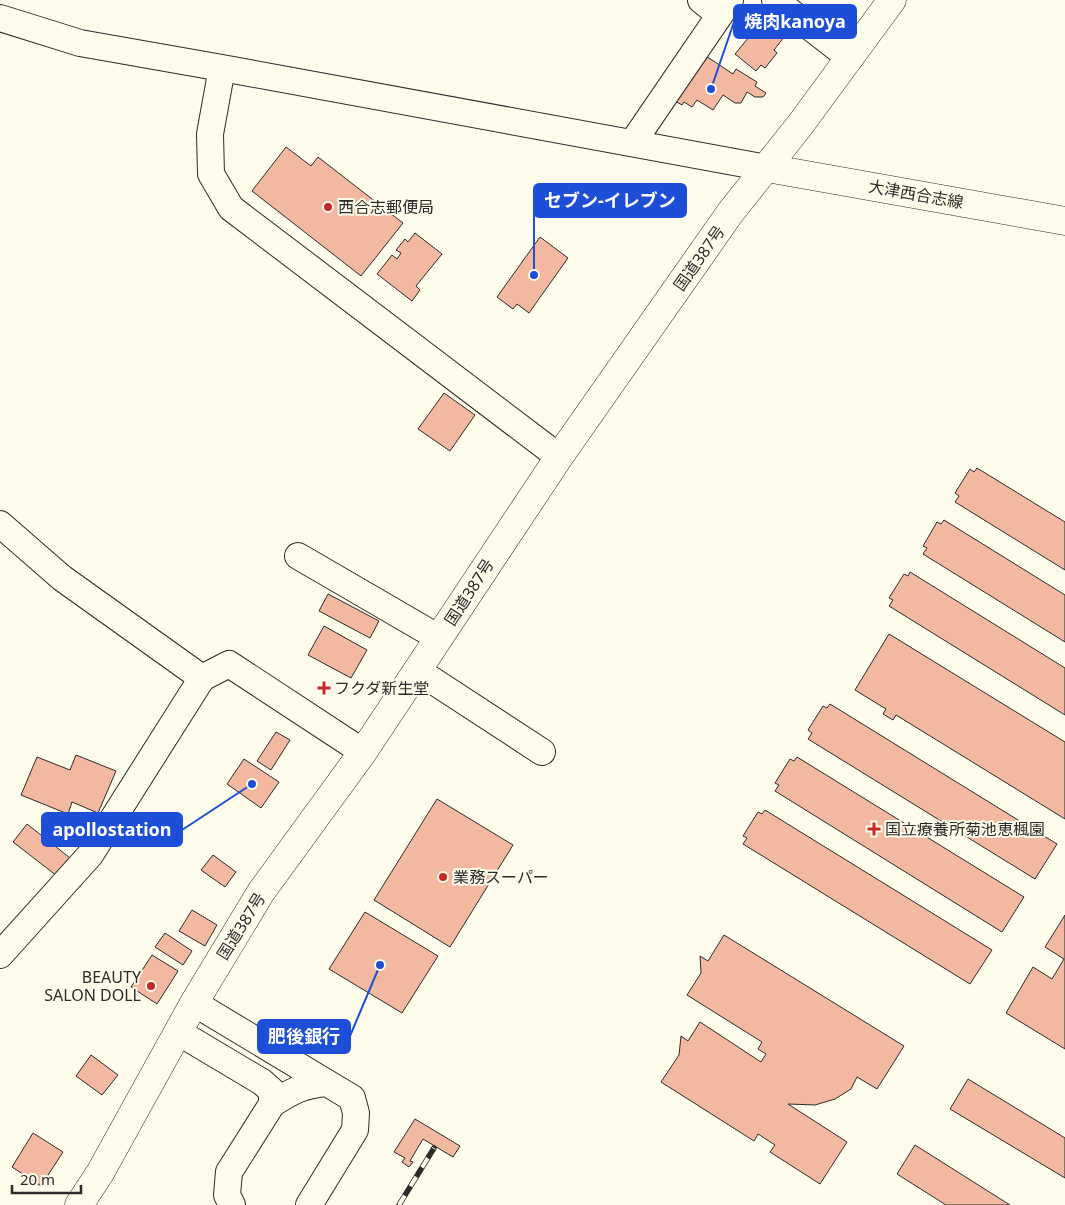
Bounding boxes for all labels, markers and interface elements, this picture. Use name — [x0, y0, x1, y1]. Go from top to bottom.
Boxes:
callout: 焼肉kanoya — [734, 5, 856, 38]
text: 焼肉kanoya — [744, 9, 846, 33]
street label: 大津西合志線 — [867, 175, 965, 213]
callout: セブン-イレブン — [534, 184, 686, 217]
text: セブン-イレブン — [544, 188, 676, 212]
place label: 西合志郵便局 — [338, 196, 434, 218]
marker: 西合志郵便局 — [322, 201, 334, 213]
street label: 国道387号 — [668, 221, 730, 295]
street label: 国道387号 — [439, 554, 499, 630]
place label: フクダ新生堂 — [334, 677, 429, 699]
marker: フクダ新生堂 — [318, 682, 330, 694]
callout: apollostation — [42, 813, 182, 846]
text: apollostation — [52, 817, 172, 841]
place label: 国立療養所菊池恵楓園 — [885, 818, 1045, 840]
marker: 国立療養所菊池恵楓園 — [867, 822, 881, 836]
place label: 業務スーパー — [453, 866, 549, 888]
marker: 業務スーパー — [437, 871, 449, 883]
street label: 国道387号 — [212, 888, 270, 964]
place label: BEAUTY SALON DOLL — [44, 966, 142, 1006]
marker: BEAUTY SALON DOLL — [145, 980, 157, 992]
callout: 肥後銀行 — [258, 1020, 350, 1053]
text: 肥後銀行 — [268, 1024, 340, 1048]
scale bar — [12, 1162, 81, 1194]
text: 20 m — [20, 1169, 55, 1189]

